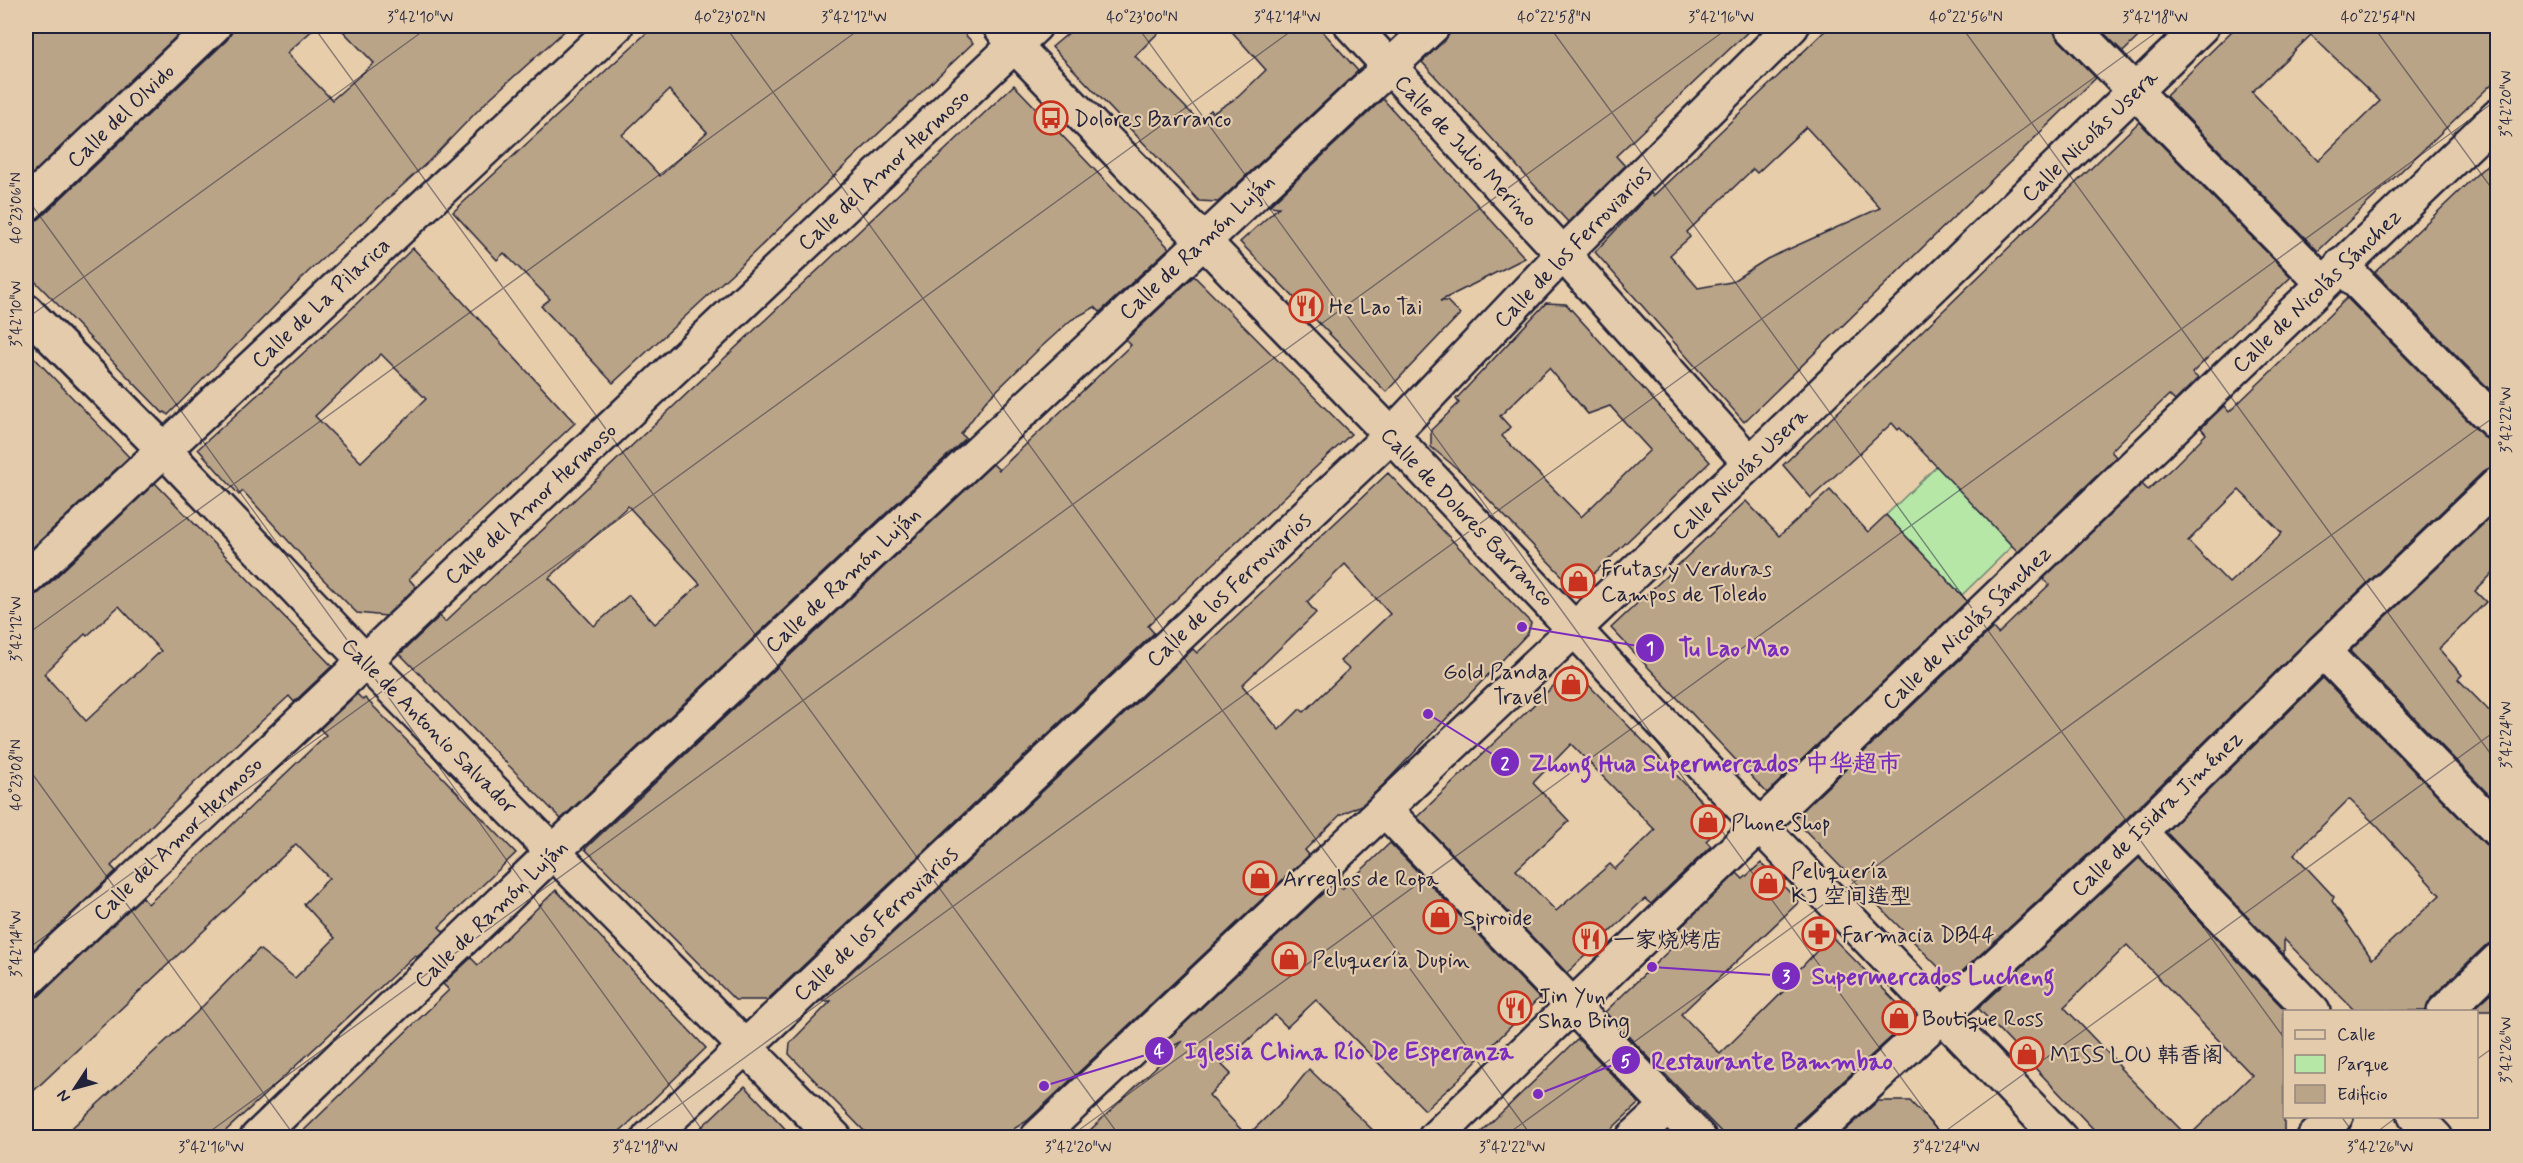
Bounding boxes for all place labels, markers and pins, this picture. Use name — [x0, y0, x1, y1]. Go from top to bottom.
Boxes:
bus stop icon: Dolores Barranco — [1033, 100, 1069, 136]
place label: Dolores Barranco — [1074, 106, 1232, 134]
restaurant icon: He Lao Tai — [1288, 288, 1324, 324]
place label: He Lao Tai — [1329, 294, 1422, 322]
place label: Frutas y Verduras Campos de Toledo — [1601, 556, 1772, 609]
shop icon: Frutas y Verduras Campos de Toledo — [1560, 563, 1596, 599]
callout: Tu Lao Mao — [1635, 627, 1803, 669]
place label: Gold Panda Travel — [1443, 659, 1548, 712]
shop icon: Gold Panda Travel — [1553, 666, 1589, 702]
callout: Zhong Hua Supermercados 中华超市 — [1490, 741, 1910, 783]
shop icon: Phone Shop — [1690, 804, 1726, 840]
place label: Phone Shop — [1731, 810, 1831, 838]
place label: Peluquería KJ 空间造型 — [1791, 858, 1911, 911]
shop icon: Arreglos de Ropa — [1242, 860, 1278, 896]
shop icon: Peluquería KJ 空间造型 — [1750, 865, 1786, 901]
place label: Arreglos de Ropa — [1283, 866, 1440, 897]
shop icon: Spiroide — [1422, 899, 1458, 935]
place label: Spiroide — [1463, 905, 1532, 933]
pharmacy icon: Farmacia DB44 — [1801, 916, 1837, 952]
restaurant icon: 一家烧烤店 — [1572, 921, 1608, 957]
place label: Farmacia DB44 — [1842, 922, 1995, 950]
place label: 一家烧烤店 — [1613, 927, 1723, 955]
shop icon: Peluquería Dupin — [1271, 941, 1307, 977]
place label: Peluquería Dupin — [1312, 947, 1470, 975]
callout: Supermercados Lucheng — [1771, 955, 2065, 997]
place label: Jin Yun Shao Bing — [1538, 983, 1630, 1039]
restaurant icon: Jin Yun Shao Bing — [1497, 990, 1533, 1026]
shop icon: Boutique Ross — [1881, 1000, 1917, 1036]
place label: Boutique Ross — [1922, 1006, 2044, 1034]
callout: Iglesia China Río De Esperanza — [1144, 1030, 1524, 1072]
shop icon: MISS LOU 韩香阁 — [2009, 1036, 2045, 1072]
callout: Restaurante Bammbao — [1611, 1039, 1903, 1081]
place label: MISS LOU 韩香阁 — [2050, 1042, 2224, 1070]

